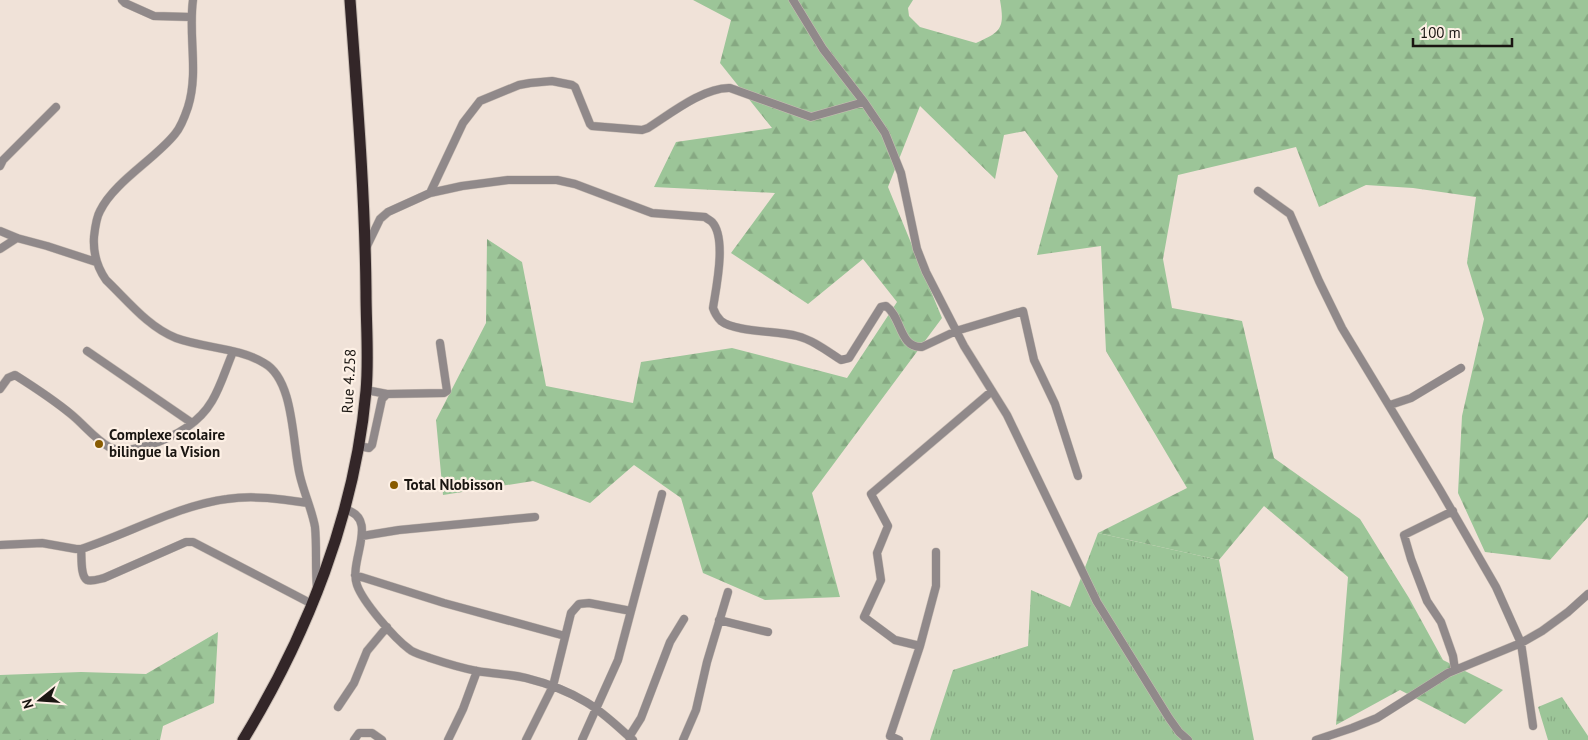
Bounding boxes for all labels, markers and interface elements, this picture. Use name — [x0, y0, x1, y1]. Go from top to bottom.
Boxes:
scale bar — [1413, 15, 1512, 47]
text: 100 m — [1420, 23, 1461, 42]
street label: Rue 4.258 — [337, 348, 360, 414]
place label: Complexe scolaire bilingue la Vision — [109, 425, 225, 461]
marker: Complexe scolaire bilingue la Vision — [93, 438, 105, 450]
place label: Total Nlobisson — [404, 475, 503, 494]
marker: Total Nlobisson — [388, 479, 400, 491]
north arrow — [15, 675, 65, 725]
text: N — [18, 697, 38, 711]

